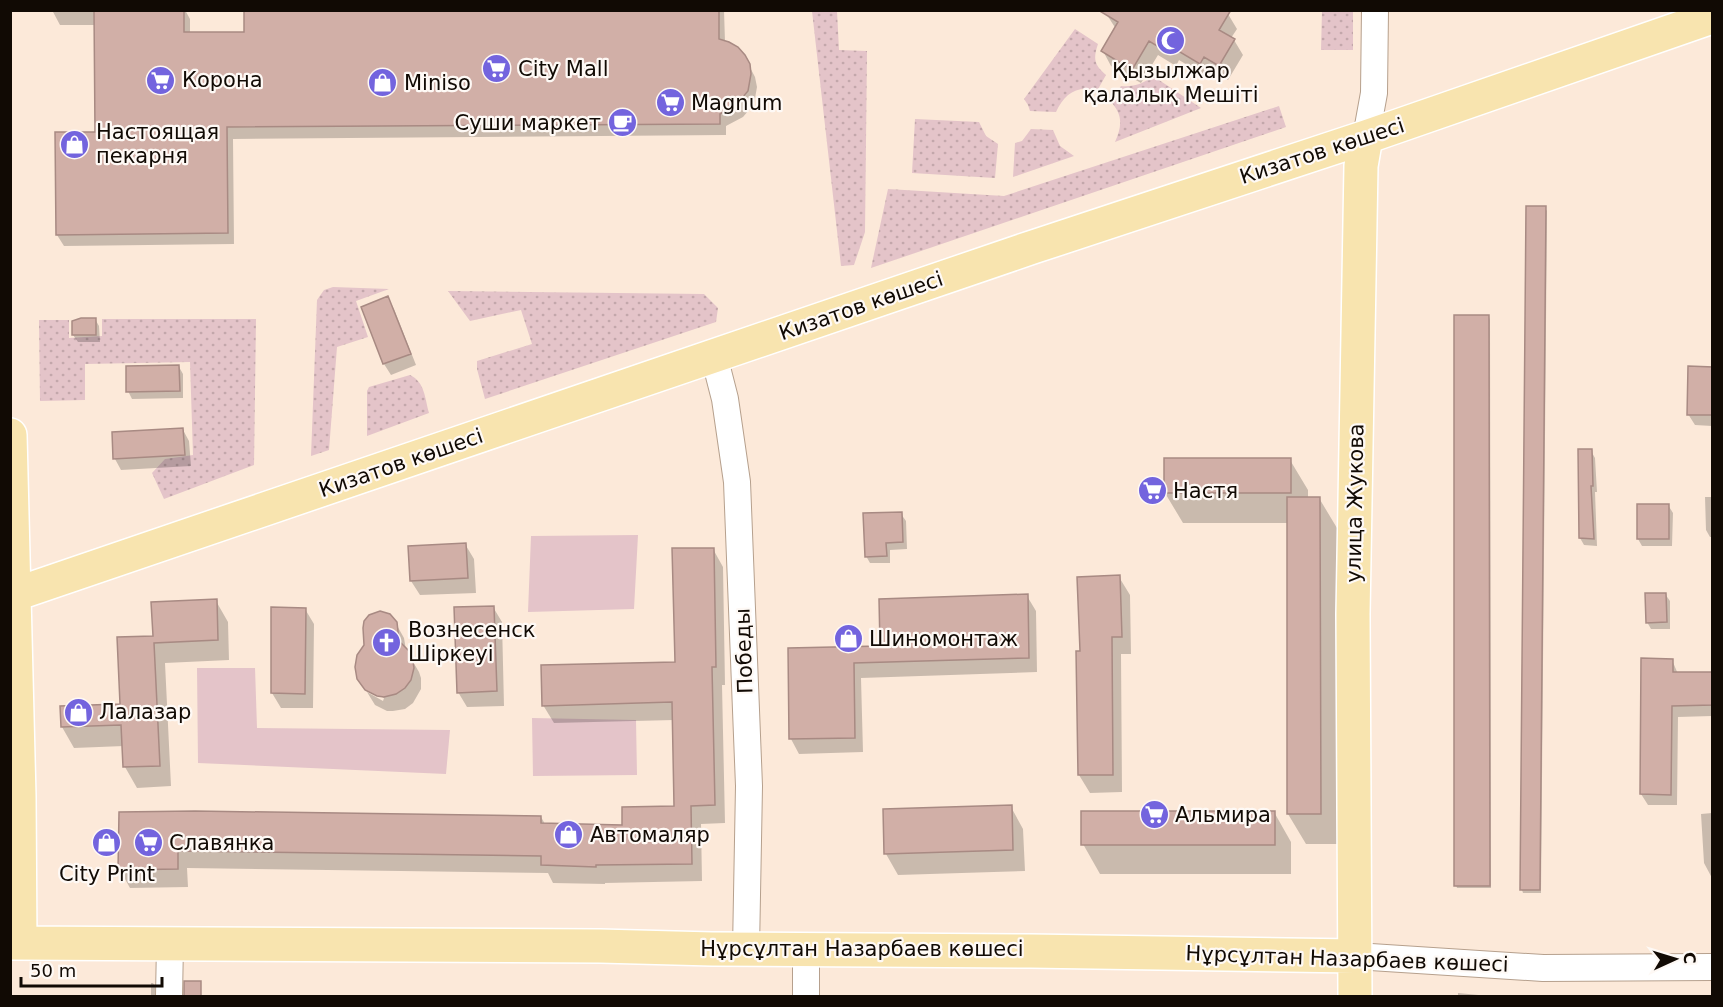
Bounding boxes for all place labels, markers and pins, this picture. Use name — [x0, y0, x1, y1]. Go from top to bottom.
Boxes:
mosque icon: Қызылжар қалалық Мешіті — [1155, 24, 1187, 56]
supermarket icon: City Mall — [481, 53, 513, 85]
place label: City Mall — [518, 57, 609, 81]
place label: Қызылжар қалалық Мешіті — [1083, 59, 1259, 107]
supermarket icon: Корона — [145, 64, 177, 96]
shop icon: Miniso — [367, 67, 399, 99]
place label: Корона — [182, 68, 263, 92]
place label: Miniso — [404, 71, 471, 95]
supermarket icon: Magnum — [654, 87, 686, 119]
place label: Magnum — [691, 91, 782, 115]
cafe icon: Суши маркет — [606, 107, 638, 139]
place label: Суши маркет — [454, 111, 601, 135]
place label: Настоящая пекарня — [96, 120, 219, 168]
shop icon: Настоящая пекарня — [59, 128, 91, 160]
supermarket icon: Настя — [1136, 475, 1168, 507]
place label: Настя — [1173, 479, 1238, 503]
place label: Вознесенск Шіркеуі — [408, 618, 536, 666]
shop icon: Шиномонтаж — [832, 623, 864, 655]
church icon: Вознесенск Шіркеуі — [371, 626, 403, 658]
place label: Шиномонтаж — [869, 627, 1018, 651]
shop icon: Лалазар — [62, 696, 94, 728]
place label: Лалазар — [99, 700, 191, 724]
supermarket icon: Альмира — [1138, 799, 1170, 831]
place label: Альмира — [1175, 803, 1271, 827]
shop icon: Автомаляр — [553, 819, 585, 851]
place label: Автомаляр — [590, 823, 710, 847]
shop icon: City Print — [91, 827, 123, 859]
supermarket icon: Славянка — [132, 827, 164, 859]
place label: Славянка — [169, 831, 274, 855]
place label: City Print — [59, 862, 155, 886]

